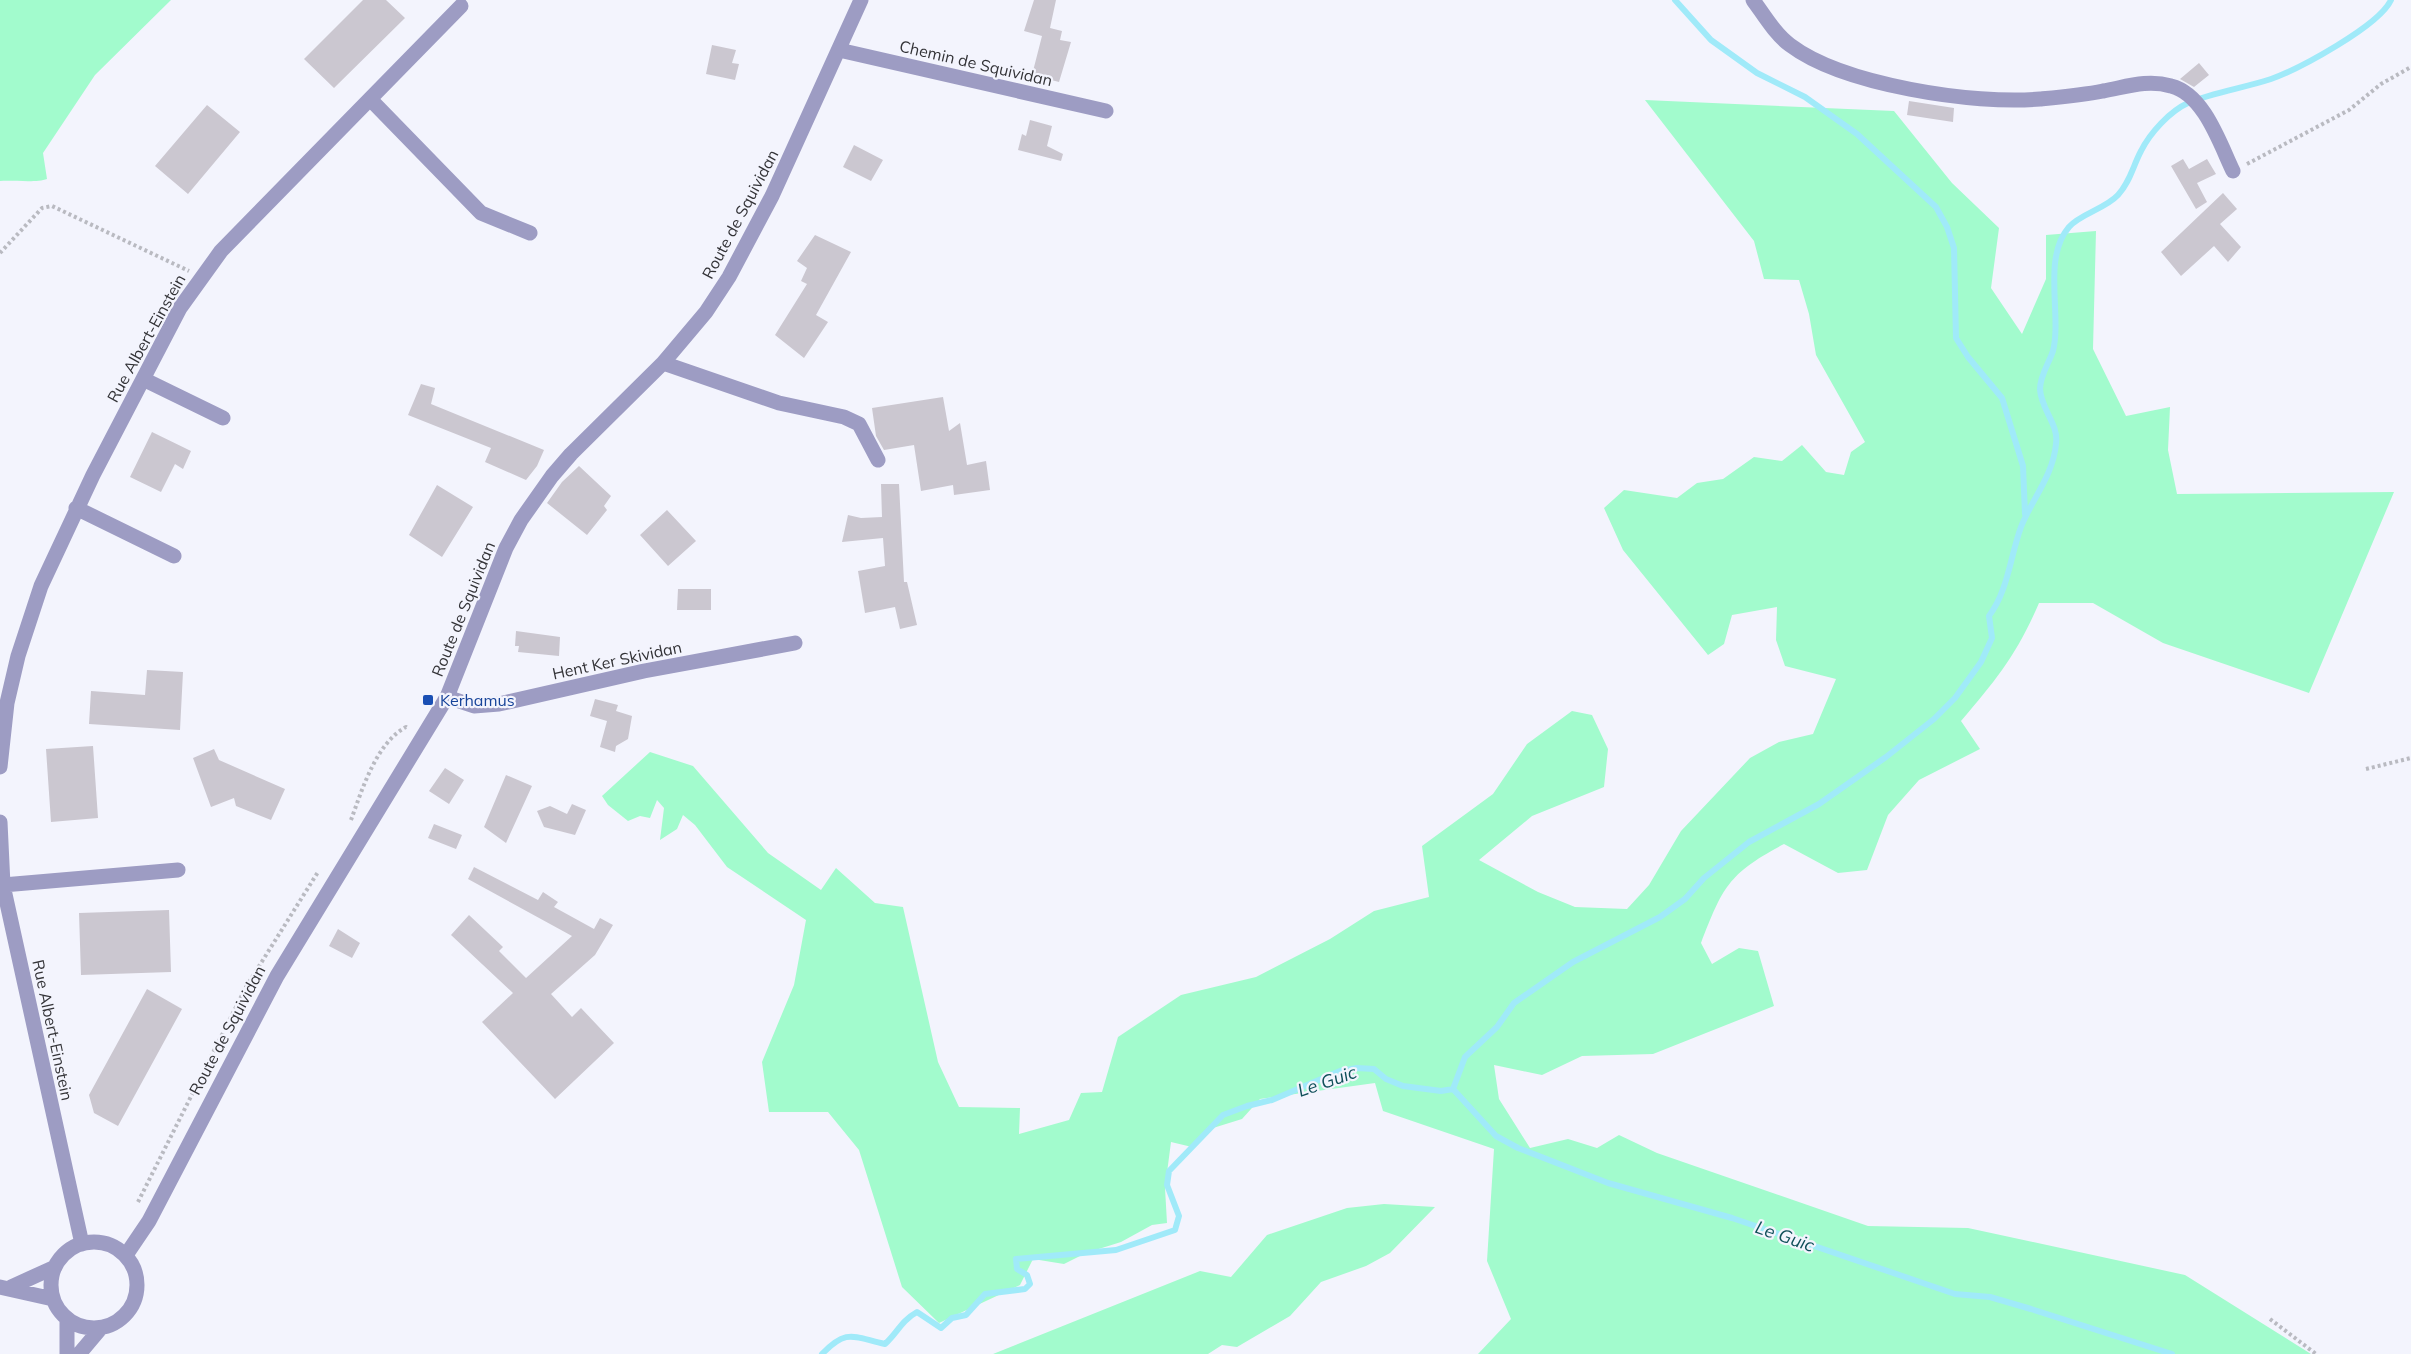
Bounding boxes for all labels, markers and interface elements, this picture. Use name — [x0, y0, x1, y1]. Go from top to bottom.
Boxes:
street label: Chemin de Squividan — [898, 36, 1054, 90]
street label: Route de Squividan — [697, 146, 783, 282]
street label: Rue Albert-Einstein — [102, 270, 190, 406]
street label: Route de Squividan — [427, 539, 499, 679]
street label: Hent Ker Skividan — [551, 637, 683, 683]
place label: Kerhamus — [440, 690, 515, 710]
marker: Kerhamus — [421, 693, 435, 707]
street label: Rue Albert-Einstein — [28, 958, 78, 1102]
street label: Route de Squividan — [184, 962, 270, 1098]
water label: Le Guic — [1294, 1060, 1360, 1102]
water label: Le Guic — [1752, 1215, 1818, 1257]

